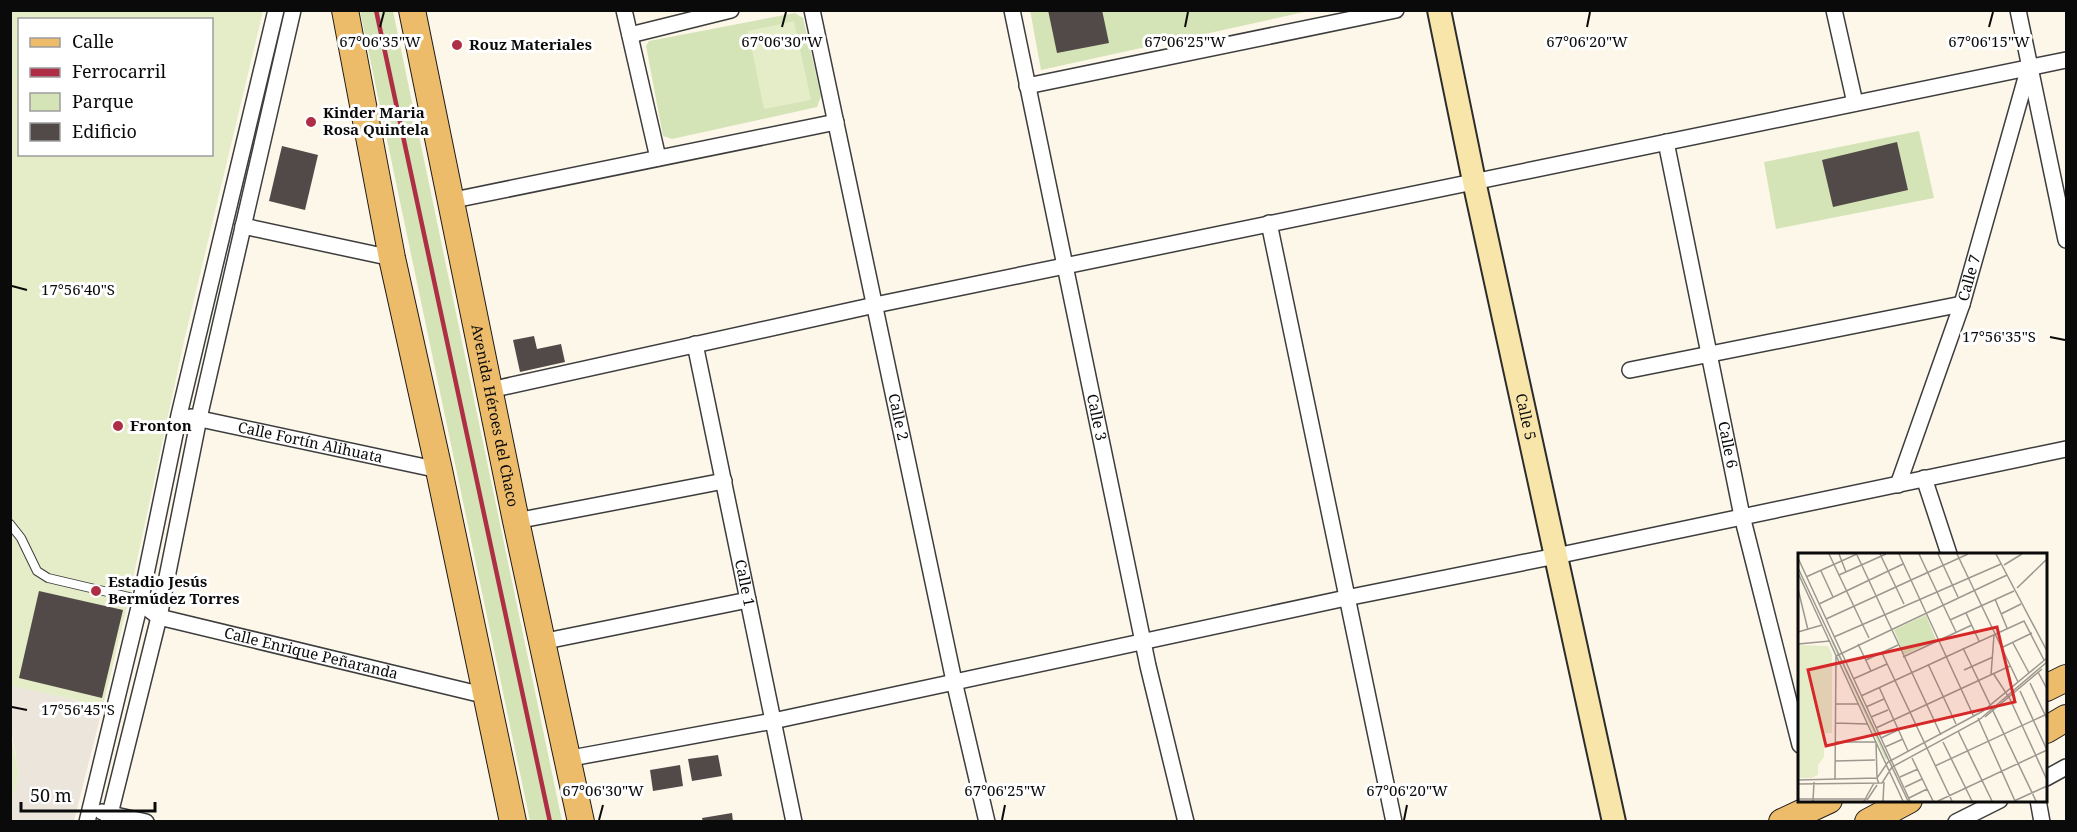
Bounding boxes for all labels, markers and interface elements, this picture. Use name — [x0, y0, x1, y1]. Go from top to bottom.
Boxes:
legend — [18, 18, 213, 156]
text: Calle — [72, 29, 114, 53]
text: 67°06'35"W — [339, 31, 421, 51]
text: 67°06'30"W — [741, 31, 823, 51]
text: 67°06'25"W — [1144, 31, 1226, 51]
text: 67°06'20"W — [1546, 31, 1628, 51]
text: 67°06'15"W — [1948, 31, 2030, 51]
place label: Rouz Materiales — [469, 34, 592, 54]
marker: Rouz Materiales — [450, 38, 464, 52]
text: Ferrocarril — [72, 59, 167, 83]
text: Parque — [72, 89, 134, 113]
place label: Kinder Maria Rosa Quintela — [323, 102, 429, 139]
marker: Kinder Maria Rosa Quintela — [304, 115, 318, 129]
text: Edificio — [72, 119, 137, 143]
street label: Calle 7 — [1952, 252, 1984, 303]
text: 17°56'40"S — [41, 279, 115, 299]
street label: Avenida Héroes del Chaco — [467, 322, 524, 509]
text: 17°56'35"S — [1962, 326, 2036, 346]
street label: Calle 5 — [1512, 391, 1541, 442]
street label: Calle 2 — [884, 392, 914, 442]
street label: Calle 3 — [1083, 392, 1112, 442]
place label: Fronton — [130, 415, 192, 435]
street label: Calle Fortín Alihuata — [236, 416, 385, 467]
marker: Fronton — [111, 419, 125, 433]
street label: Calle 6 — [1714, 419, 1743, 470]
inset map — [1798, 553, 2047, 802]
street label: Calle 1 — [731, 558, 760, 608]
place label: Estadio Jesús Bermúdez Torres — [108, 571, 239, 608]
marker: Estadio Jesús Bermúdez Torres — [89, 584, 103, 598]
street label: Calle Enrique Peñaranda — [222, 622, 400, 683]
text: 17°56'45"S — [41, 699, 115, 719]
scale bar — [21, 775, 154, 813]
text: 67°06'30"W — [562, 780, 644, 800]
text: 67°06'25"W — [964, 780, 1046, 800]
text: 67°06'20"W — [1366, 780, 1448, 800]
text: 50 m — [30, 783, 72, 807]

